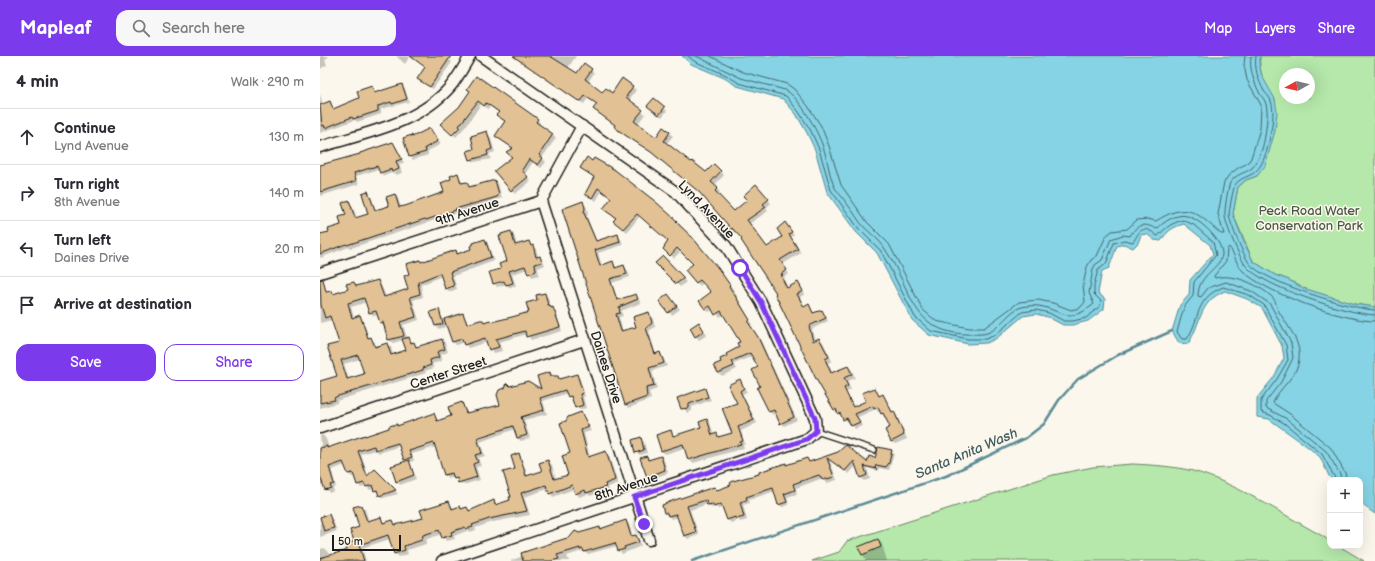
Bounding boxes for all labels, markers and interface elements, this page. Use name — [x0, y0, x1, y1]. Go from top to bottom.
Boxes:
search box — [116, 10, 396, 46]
text: Mapleaf — [20, 17, 92, 40]
icon: search — [130, 17, 152, 39]
text: Search here — [162, 19, 245, 38]
text: Map — [1204, 20, 1232, 37]
text: Layers — [1254, 20, 1296, 37]
text: Share — [1318, 20, 1355, 37]
north arrow — [1279, 68, 1315, 104]
text: 4 min — [16, 72, 59, 92]
text: Walk · 290 m — [231, 74, 304, 90]
text: Continue — [54, 119, 116, 138]
icon: ahead — [16, 126, 38, 148]
text: 130 m — [269, 129, 304, 145]
text: Lynd Avenue — [54, 138, 129, 154]
text: Turn right — [54, 175, 119, 194]
street label: Lynd Avenue — [675, 177, 738, 242]
icon: right — [16, 182, 38, 204]
text: 140 m — [269, 185, 304, 201]
text: 8th Avenue — [54, 194, 120, 210]
street label: 9th Avenue — [434, 194, 501, 230]
park label: Peck Road Water Conservation Park — [1255, 203, 1363, 234]
text: Turn left — [54, 231, 111, 250]
icon: left — [16, 238, 38, 260]
text: 20 m — [274, 241, 304, 257]
text: Daines Drive — [54, 250, 129, 266]
route start — [731, 259, 749, 277]
icon: arrive — [16, 294, 38, 316]
text: Arrive at destination — [54, 295, 192, 314]
street label: Daines Drive — [587, 329, 625, 406]
button: Save — [16, 344, 156, 381]
button: Share — [164, 344, 304, 381]
street label: Center Street — [408, 353, 488, 393]
water label: Santa Anita Wash — [912, 424, 1020, 483]
street label: 8th Avenue — [592, 469, 660, 505]
map controls — [1327, 477, 1363, 549]
button: + — [1327, 477, 1363, 513]
button: − — [1327, 513, 1363, 549]
route end — [635, 515, 653, 533]
scale bar — [332, 533, 401, 552]
text: 50 m — [338, 535, 363, 548]

